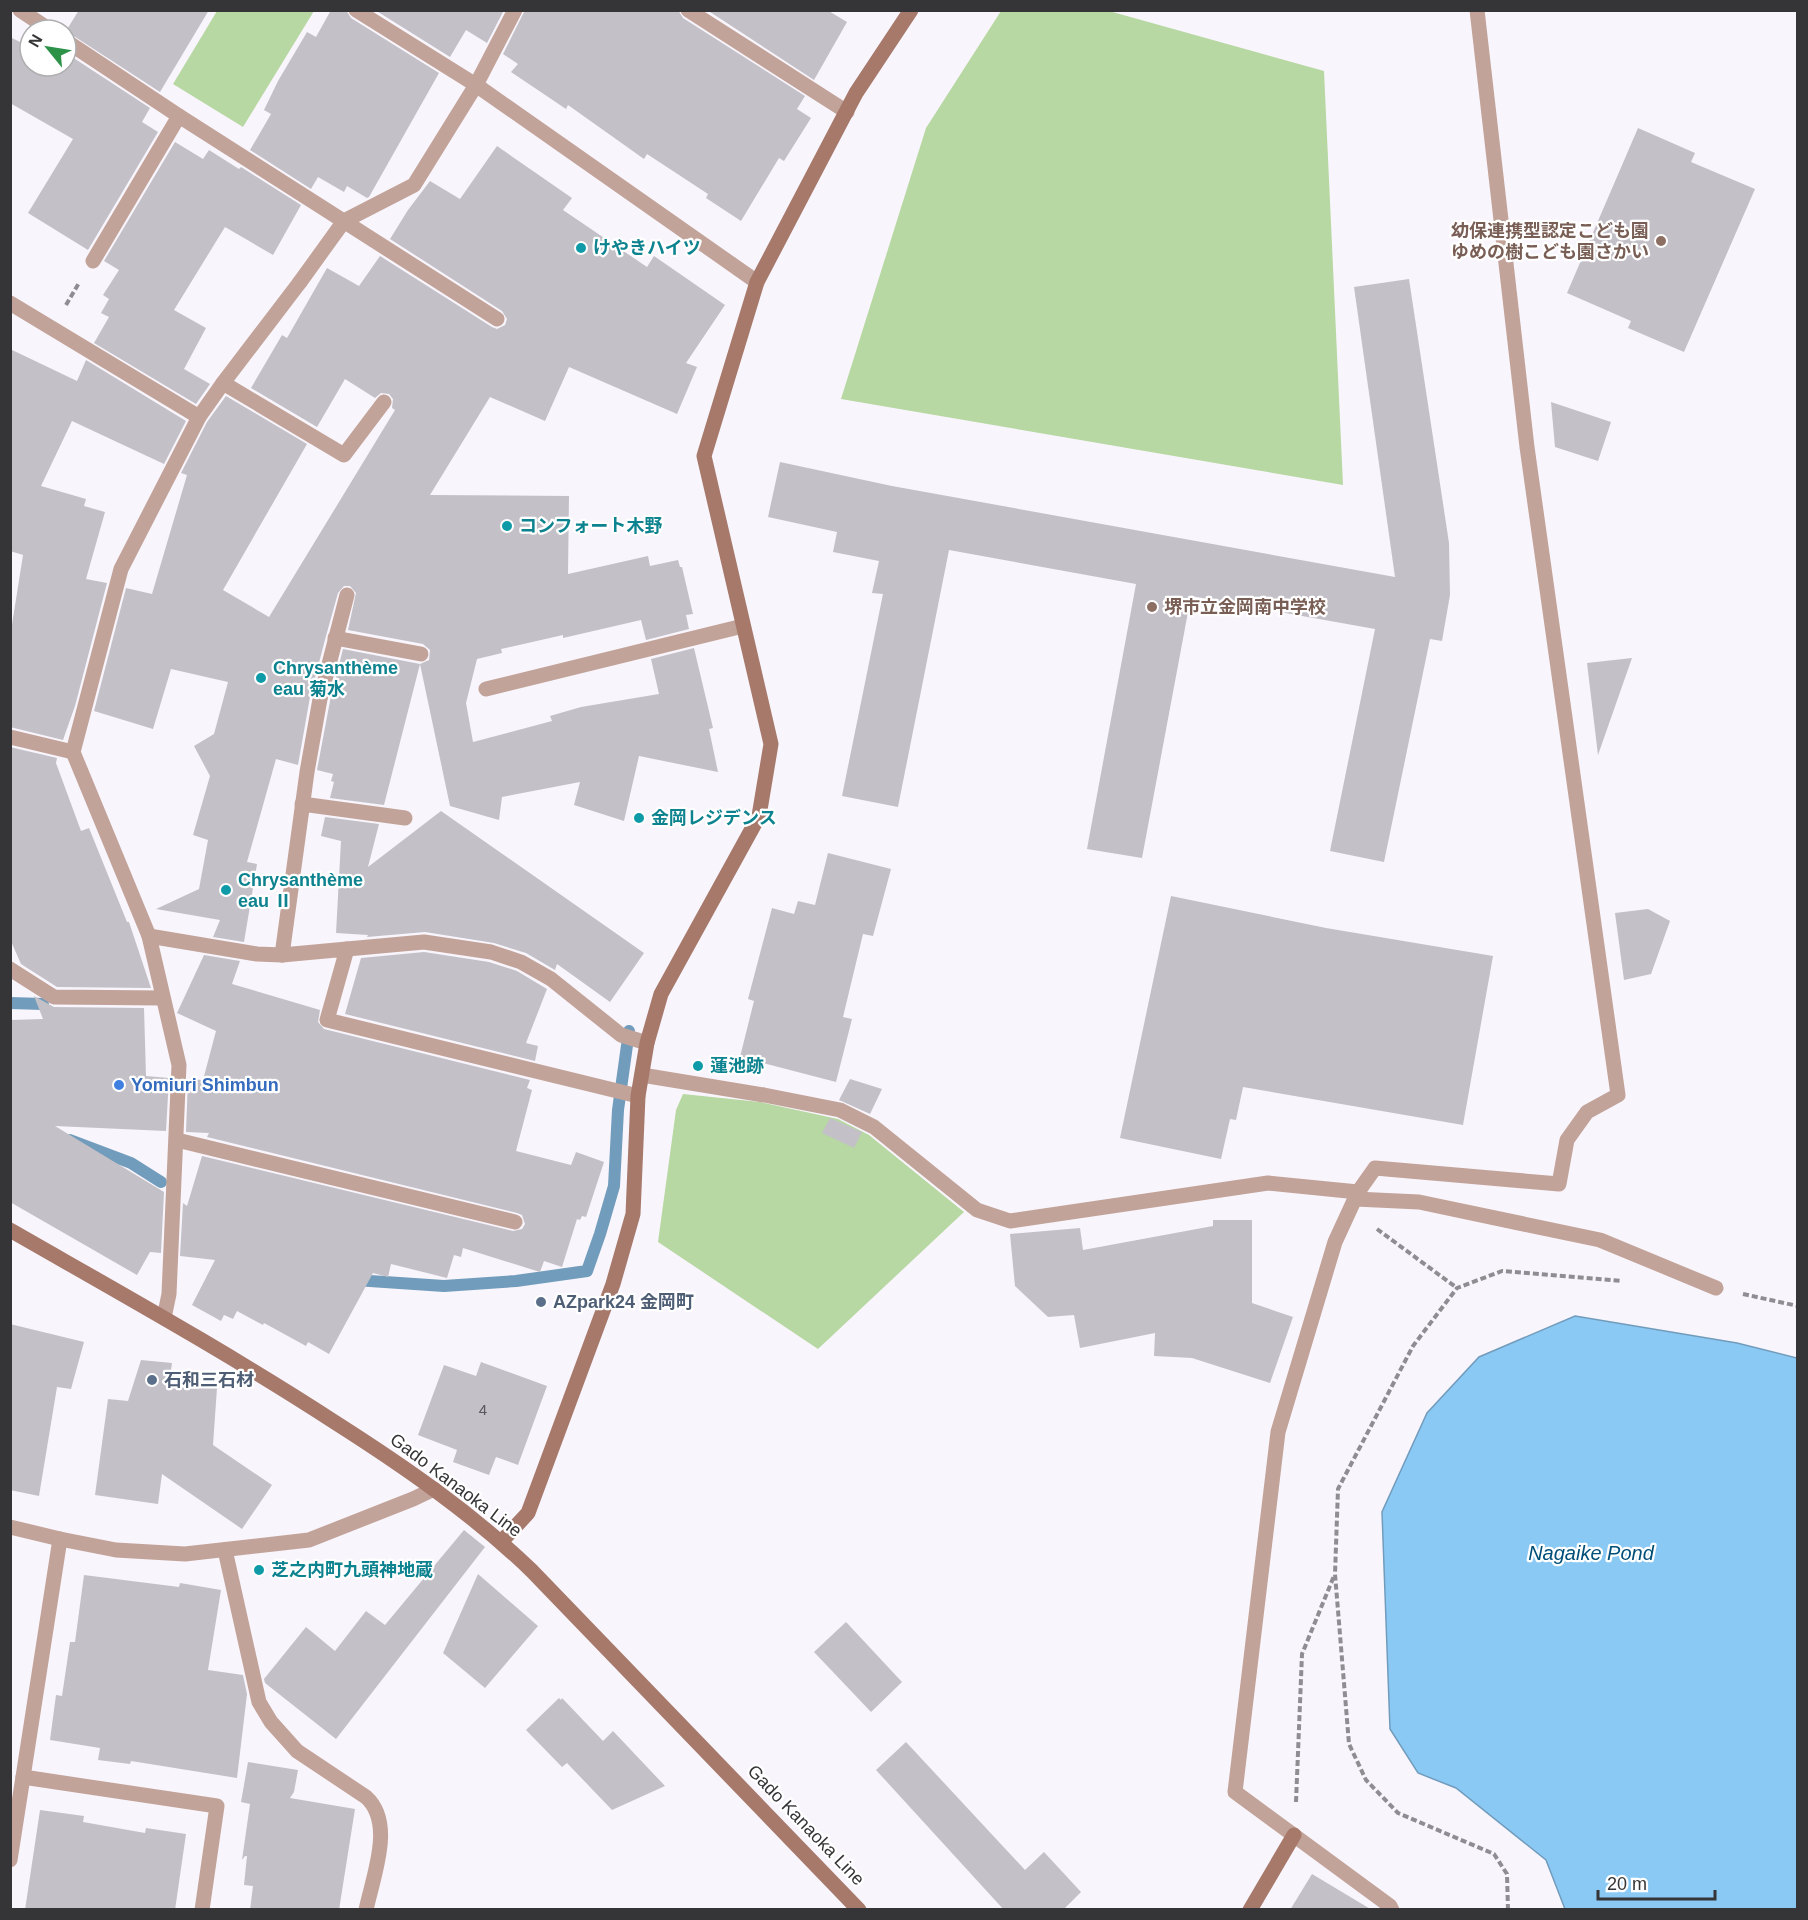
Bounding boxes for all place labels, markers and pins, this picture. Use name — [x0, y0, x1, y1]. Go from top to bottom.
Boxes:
place label: 幼保連携型認定こども園 ゆめの樹こども園さかい — [1451, 221, 1649, 262]
marker: 幼保連携型認定こども園 ゆめの樹こども園さかい — [1654, 234, 1668, 248]
place label: けやきハイツ — [593, 238, 701, 258]
marker: けやきハイツ — [574, 241, 588, 255]
place label: コンフォート木野 — [519, 516, 662, 536]
marker: コンフォート木野 — [500, 519, 514, 533]
place label: 堺市立金岡南中学校 — [1164, 597, 1326, 617]
marker: 堺市立金岡南中学校 — [1145, 600, 1159, 614]
place label: Chrysanthème eau 菊水 — [273, 658, 398, 699]
marker: Chrysanthème eau 菊水 — [254, 671, 268, 685]
place label: 金岡レジデンス — [651, 808, 777, 828]
marker: 金岡レジデンス — [632, 811, 646, 825]
place label: Chrysanthème eau Ⅱ — [238, 870, 363, 911]
marker: Chrysanthème eau Ⅱ — [219, 883, 233, 897]
place label: 蓮池跡 — [710, 1056, 764, 1076]
marker: 蓮池跡 — [691, 1059, 705, 1073]
place label: Yomiuri Shimbun — [131, 1075, 279, 1095]
marker: Yomiuri Shimbun — [112, 1078, 126, 1092]
place label: AZpark24 金岡町 — [553, 1292, 694, 1312]
marker: AZpark24 金岡町 — [534, 1295, 548, 1309]
place label: 石和三石材 — [164, 1370, 254, 1390]
marker: 石和三石材 — [145, 1373, 159, 1387]
place label: 芝之内町九頭神地蔵 — [271, 1560, 433, 1580]
marker: 芝之内町九頭神地蔵 — [252, 1563, 266, 1577]

